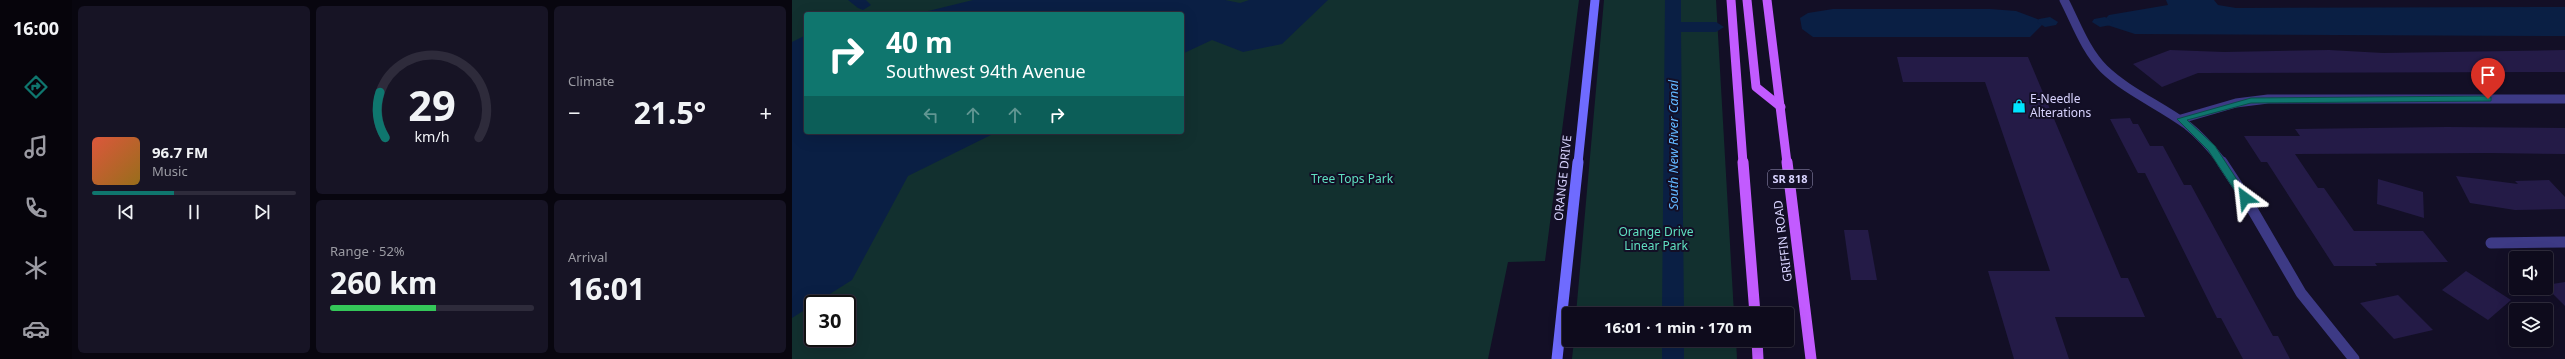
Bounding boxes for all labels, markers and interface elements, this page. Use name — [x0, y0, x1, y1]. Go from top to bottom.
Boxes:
text: 16:00 — [13, 16, 59, 40]
text: 40 m — [886, 23, 953, 61]
icon: right — [820, 28, 872, 80]
pin — [2471, 58, 2505, 99]
text: Southwest 94th Avenue — [886, 59, 1086, 83]
icon: arrive — [2477, 64, 2499, 86]
text: Climate — [568, 72, 614, 90]
icon: directions — [22, 73, 50, 101]
text: 29 — [408, 77, 456, 133]
water label: South New River Canal — [1664, 79, 1682, 210]
place label: E-Needle Alterations — [2030, 90, 2091, 121]
text: 21.5° — [634, 92, 706, 133]
text: − — [568, 97, 581, 127]
text: + — [759, 97, 772, 127]
shop icon: E-Needle Alterations — [2011, 98, 2027, 114]
icon: left — [920, 104, 942, 126]
icon: ahead — [962, 104, 984, 126]
icon: ahead — [1004, 104, 1026, 126]
icon: right — [1046, 104, 1068, 126]
text: km/h — [414, 127, 450, 146]
icon: music — [22, 133, 50, 161]
street label: ORANGE DRIVE — [1550, 134, 1575, 222]
text: 96.7 FM — [152, 142, 208, 162]
text: Music — [152, 162, 188, 180]
park label: Tree Tops Park — [1311, 170, 1394, 187]
road number: SR 818 — [1768, 170, 1812, 188]
position arrow — [2224, 177, 2266, 219]
icon: phone — [22, 194, 50, 222]
street label: GRIFFIN ROAD — [1769, 199, 1796, 283]
icon: previous — [115, 201, 137, 223]
icon: pause — [183, 201, 205, 223]
icon: next — [251, 201, 273, 223]
park label: Orange Drive Linear Park — [1618, 223, 1694, 254]
text: Range · 52% — [330, 242, 405, 260]
text: Arrival — [568, 248, 608, 266]
map controls — [2509, 251, 2553, 347]
button: sound — [2509, 251, 2553, 295]
icon: climate — [22, 254, 50, 282]
text: 260 km — [330, 262, 437, 303]
text: 16:01 — [568, 268, 645, 309]
speed limit sign: 30 — [804, 295, 856, 347]
button: layers — [2509, 303, 2553, 347]
icon: car — [22, 315, 50, 343]
text: 16:01 · 1 min · 170 m — [1604, 317, 1752, 337]

